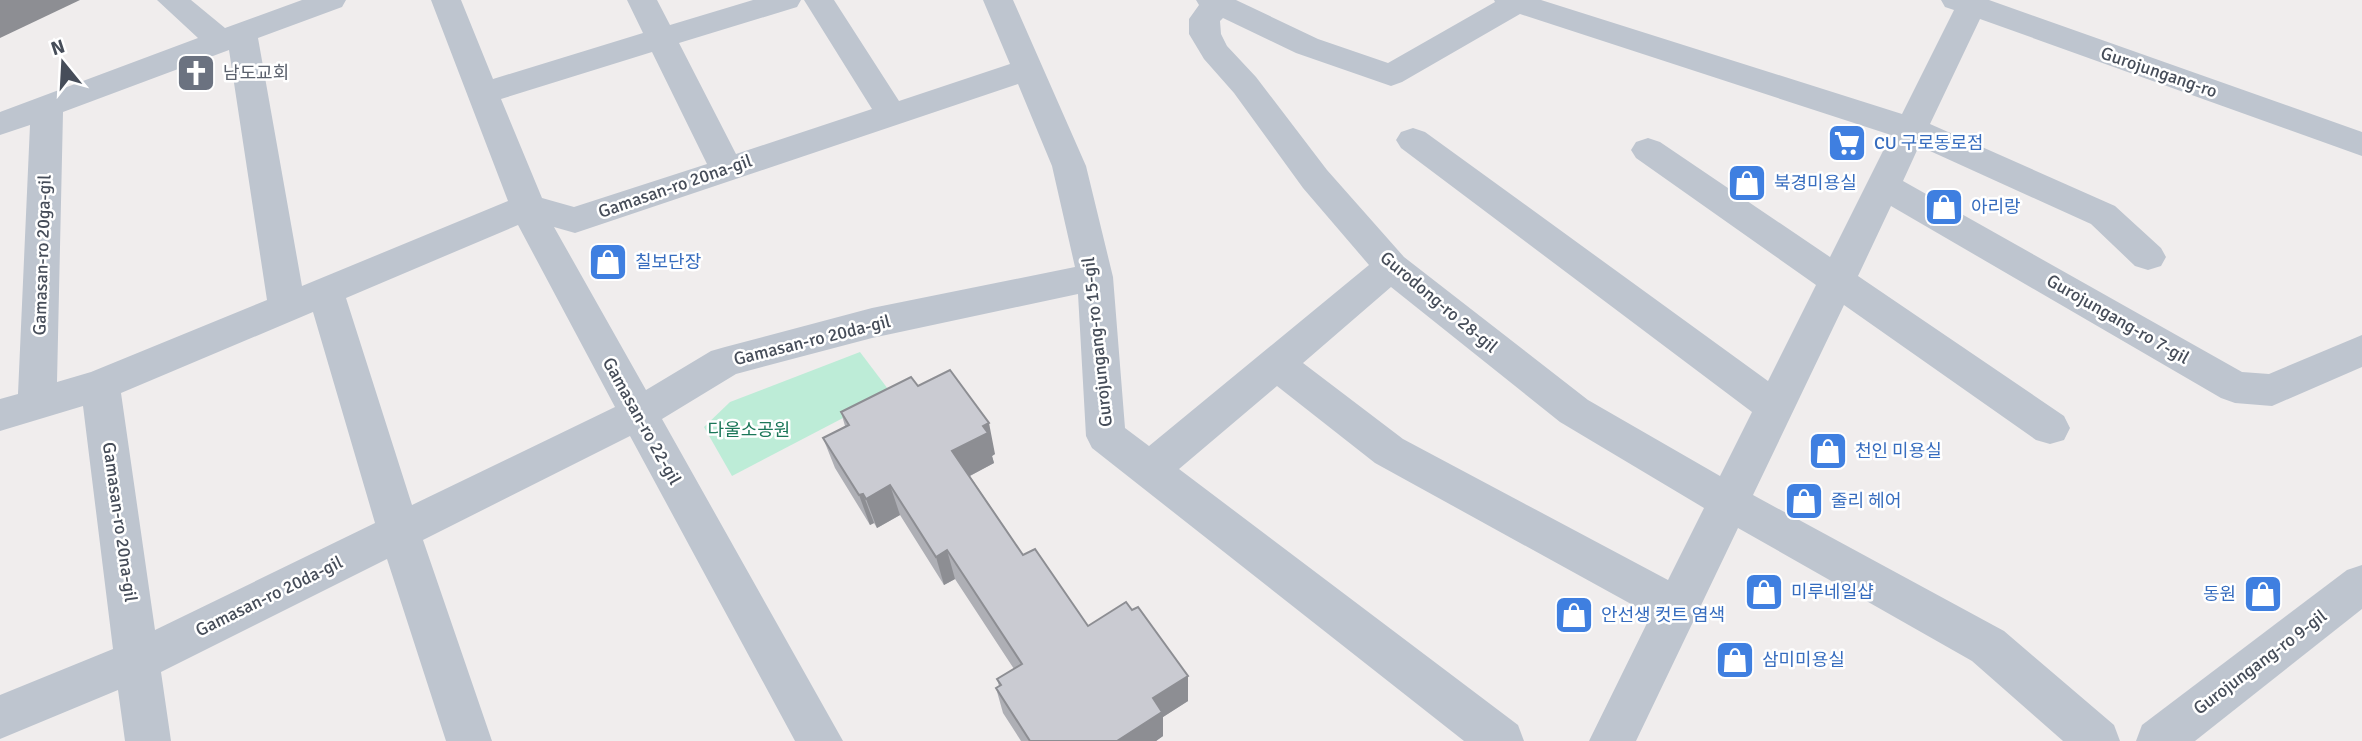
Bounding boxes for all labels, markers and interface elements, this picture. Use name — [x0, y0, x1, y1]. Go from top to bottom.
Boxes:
north arrow — [28, 28, 98, 98]
text: N — [48, 34, 68, 61]
street label: Gurojungang-ro — [2098, 42, 2220, 102]
church icon: 남도교회 — [175, 52, 217, 94]
place label: 남도교회 — [223, 62, 289, 84]
supermarket icon: CU 구로동로점 — [1826, 122, 1868, 164]
place label: CU 구로동로점 — [1874, 132, 1984, 154]
street label: Gamasan-ro 20na-gil — [595, 149, 755, 223]
shop icon: 북경미용실 — [1726, 162, 1768, 204]
place label: 북경미용실 — [1774, 172, 1857, 194]
street label: Gamasan-ro 20ga-gil — [28, 174, 56, 336]
shop icon: 아리랑 — [1923, 186, 1965, 228]
place label: 아리랑 — [1971, 196, 2021, 218]
shop icon: 칠보단장 — [587, 241, 629, 283]
street label: Gurodong-ro 28-gil — [1376, 246, 1502, 358]
place label: 칠보단장 — [635, 251, 701, 273]
street label: Gurojungang-ro 15-gil — [1077, 256, 1117, 428]
street label: Gurojungang-ro 7-gil — [2043, 269, 2193, 369]
street label: Gamasan-ro 20da-gil — [731, 310, 893, 370]
street label: Gamasan-ro 22-gil — [598, 353, 686, 489]
park label: 다울소공원 — [708, 419, 790, 441]
shop icon: 천인 미용실 — [1807, 430, 1849, 472]
place label: 천인 미용실 — [1855, 440, 1942, 462]
street label: Gamasan-ro 20na-gil — [98, 441, 142, 603]
shop icon: 줄리 헤어 — [1783, 480, 1825, 522]
place label: 줄리 헤어 — [1831, 490, 1901, 512]
street label: Gamasan-ro 20da-gil — [192, 551, 346, 641]
shop icon: 미루네일샵 — [1743, 571, 1785, 613]
shop icon: 동원 — [2242, 573, 2284, 615]
place label: 미루네일샵 — [1791, 581, 1874, 603]
place label: 동원 — [2203, 583, 2236, 605]
shop icon: 안선생 컷트 염색 — [1553, 594, 1595, 636]
place label: 안선생 컷트 염색 — [1601, 604, 1725, 626]
street label: Gurojungang-ro 9-gil — [2189, 605, 2331, 719]
shop icon: 삼미미용실 — [1714, 639, 1756, 681]
place label: 삼미미용실 — [1762, 649, 1845, 671]

